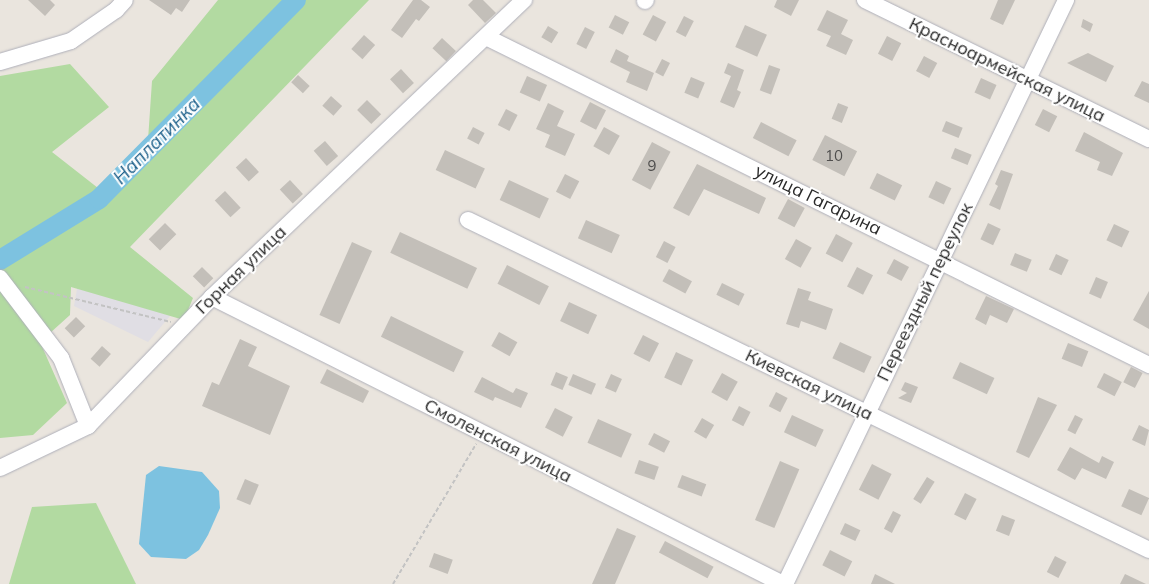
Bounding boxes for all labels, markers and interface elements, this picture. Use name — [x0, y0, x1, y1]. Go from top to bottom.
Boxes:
street label: Красноармейская улица — [905, 13, 1109, 127]
water label: Наплатинка — [109, 93, 205, 189]
house number: 10 — [825, 147, 843, 165]
house number: 9 — [648, 157, 656, 175]
street label: улица Гагарина — [751, 160, 885, 240]
street label: Переездный переулок — [872, 199, 978, 385]
street label: Горная улица — [191, 221, 291, 319]
street label: Киевская улица — [742, 345, 876, 425]
street label: Смоленская улица — [421, 394, 575, 488]

